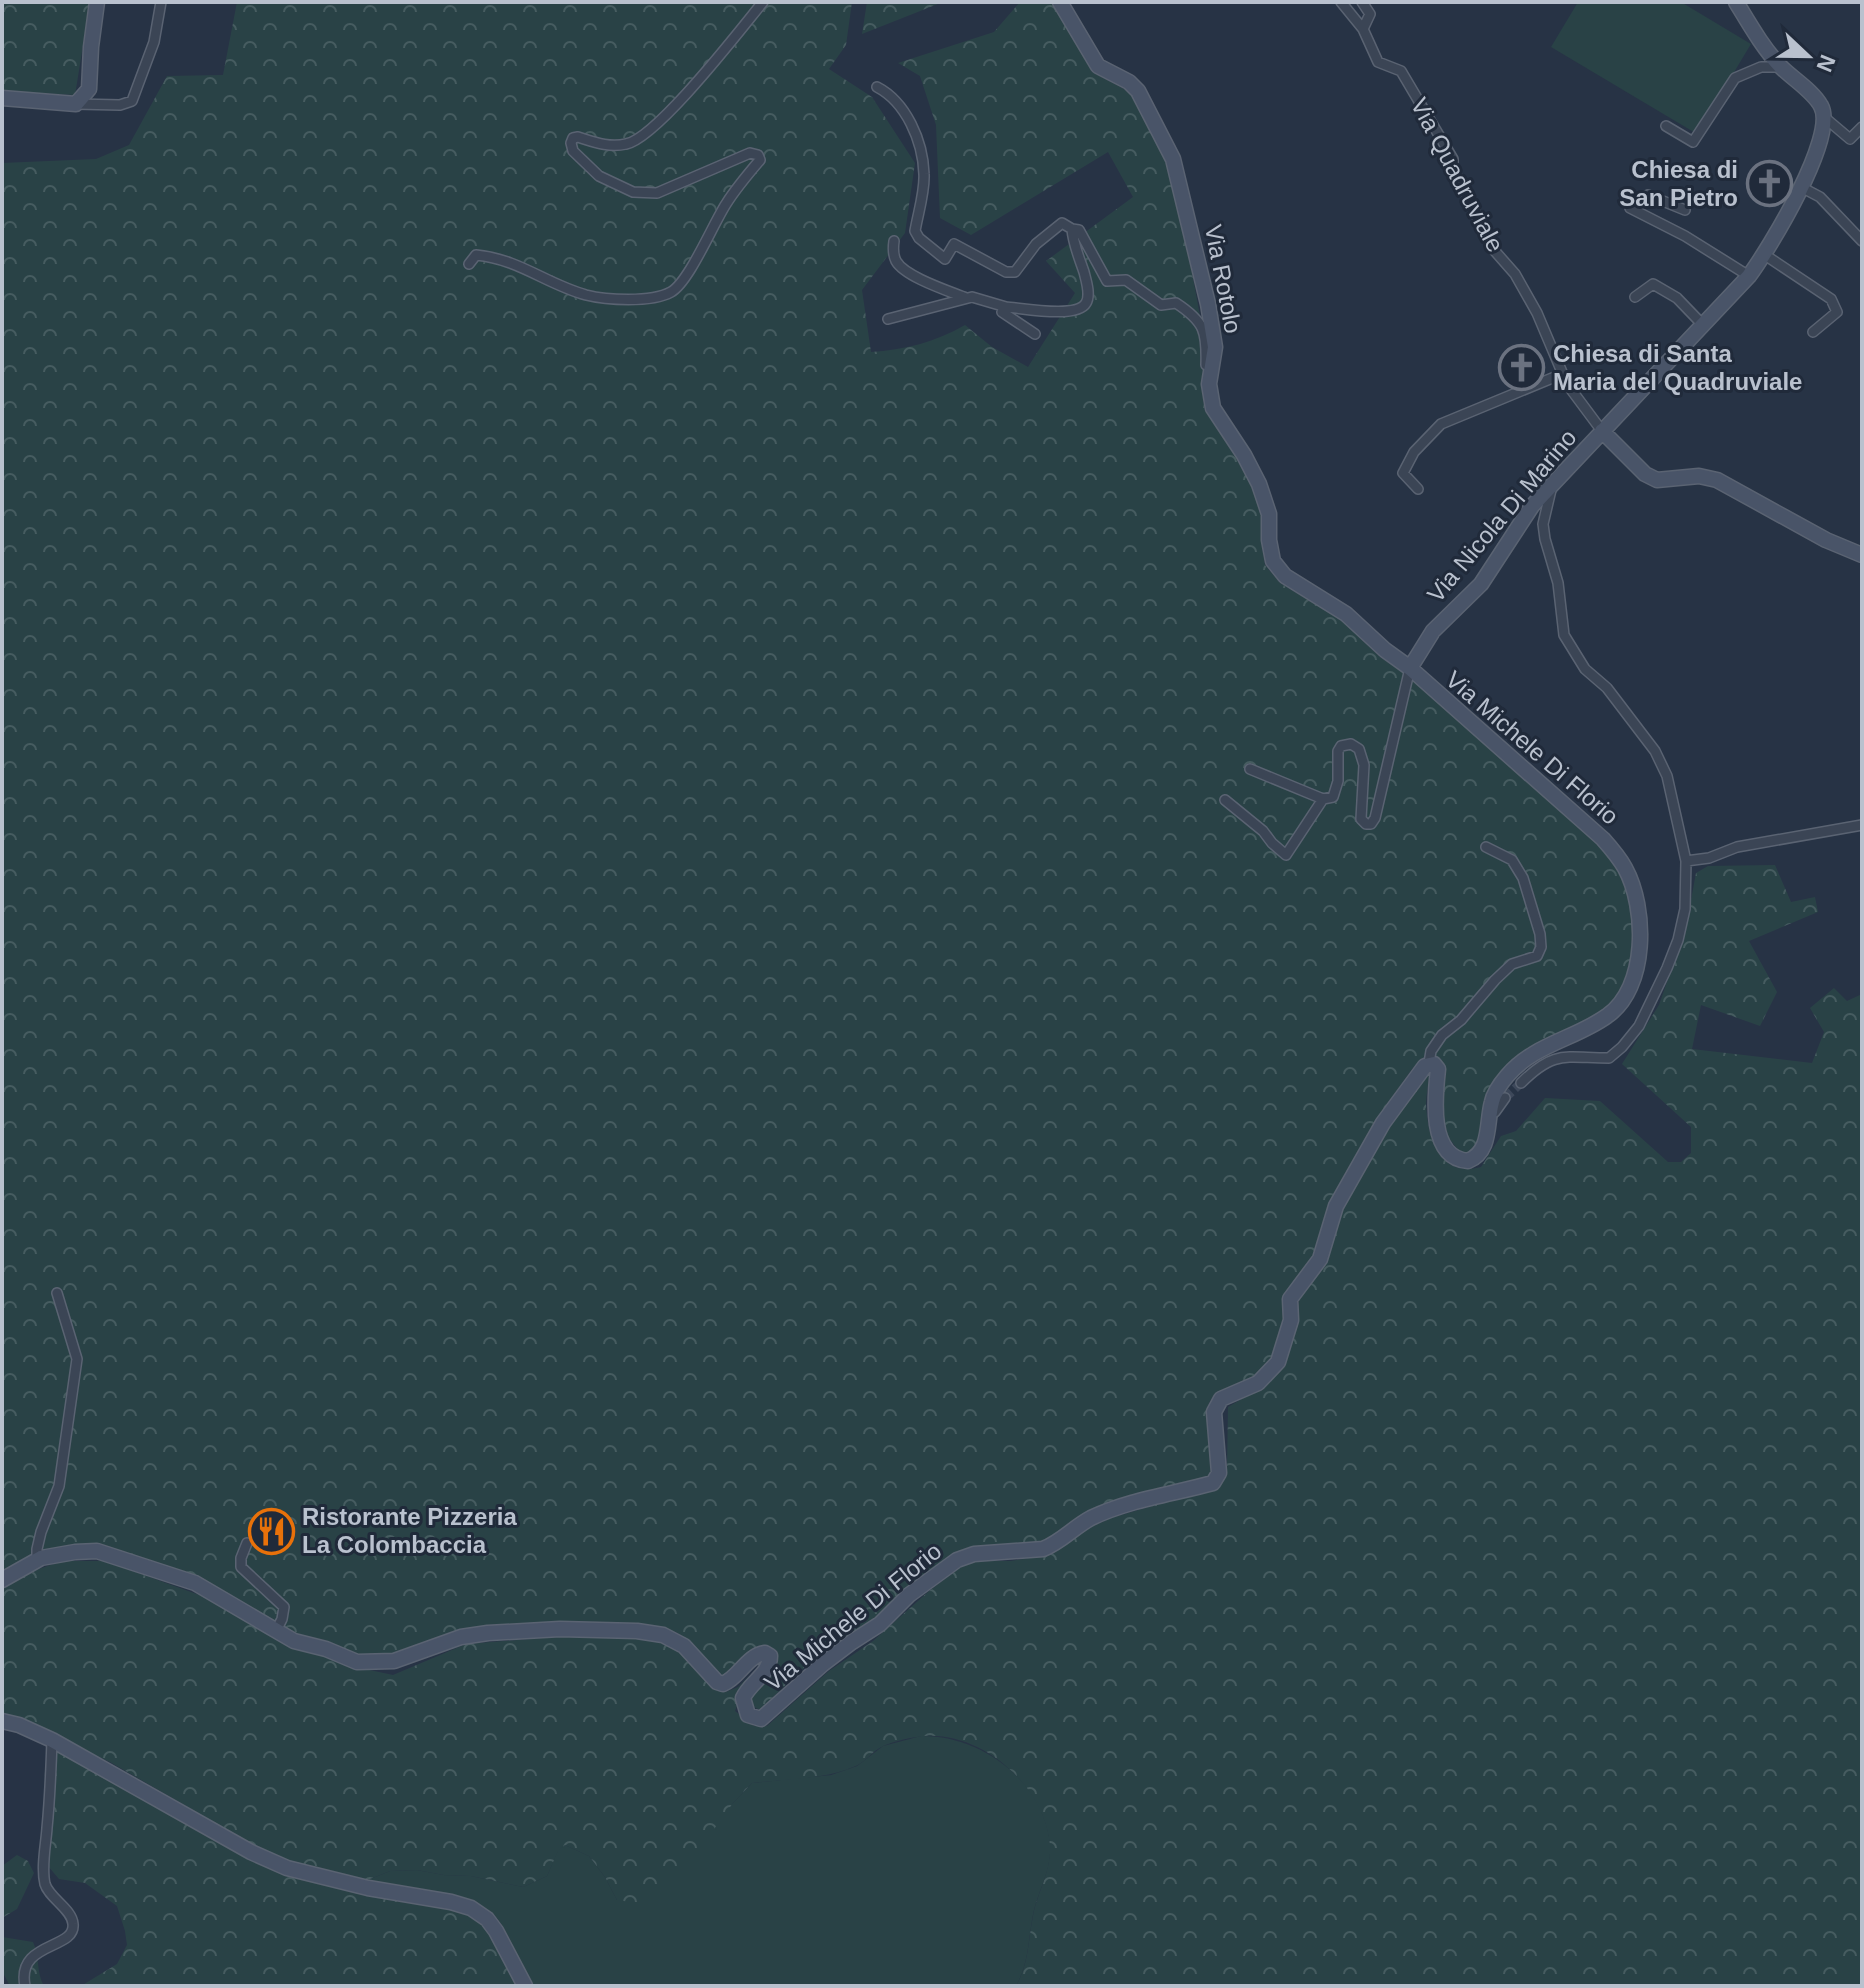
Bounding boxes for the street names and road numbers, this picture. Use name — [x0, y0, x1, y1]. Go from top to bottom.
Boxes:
street label: Via Quadruviale — [1406, 93, 1509, 256]
street label: Via Rotolo — [1200, 222, 1247, 336]
street label: Via Nicola Di Marino — [1422, 424, 1582, 607]
street label: Via Michele Di Florio — [1441, 665, 1624, 830]
street label: Via Michele Di Florio — [759, 1537, 947, 1696]

